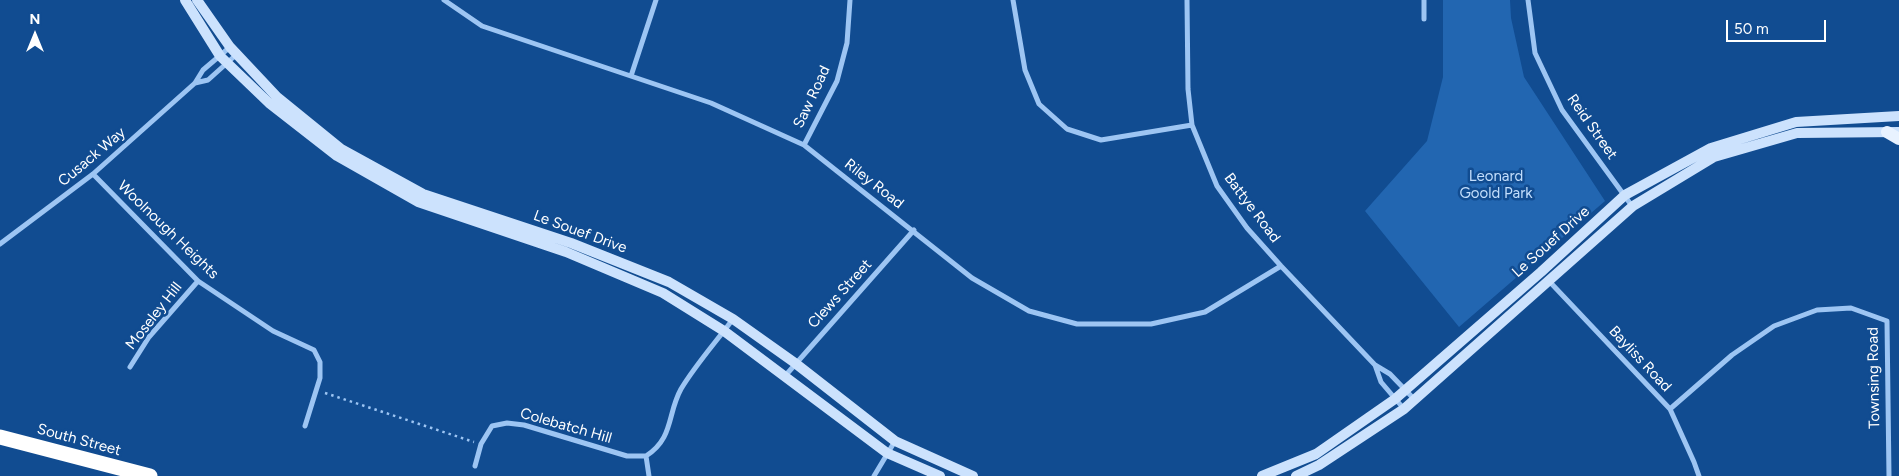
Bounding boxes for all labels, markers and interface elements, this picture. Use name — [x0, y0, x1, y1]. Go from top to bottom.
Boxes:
north arrow — [10, 10, 60, 60]
scale bar — [1729, 10, 1829, 42]
text: N — [30, 11, 40, 28]
text: 50 m — [1734, 20, 1769, 38]
street label: Saw Road — [790, 63, 834, 131]
street label: Reid Street — [1563, 91, 1621, 163]
street label: Cusack Way — [55, 124, 129, 190]
street label: Riley Road — [841, 155, 907, 213]
park label: Leonard Goold Park — [1459, 168, 1533, 203]
street label: Battye Road — [1220, 170, 1284, 246]
street label: Woolnough Heights — [114, 177, 222, 283]
street label: Le Souef Drive — [1509, 202, 1593, 282]
street label: Le Souef Drive — [531, 207, 629, 257]
street label: Clews Street — [804, 256, 876, 332]
street label: Moseley Hill — [122, 279, 186, 353]
street label: Bayliss Road — [1605, 322, 1675, 396]
street label: Townsing Road — [1864, 327, 1884, 429]
street label: Colebatch Hill — [518, 404, 614, 448]
street label: South Street — [35, 420, 123, 460]

